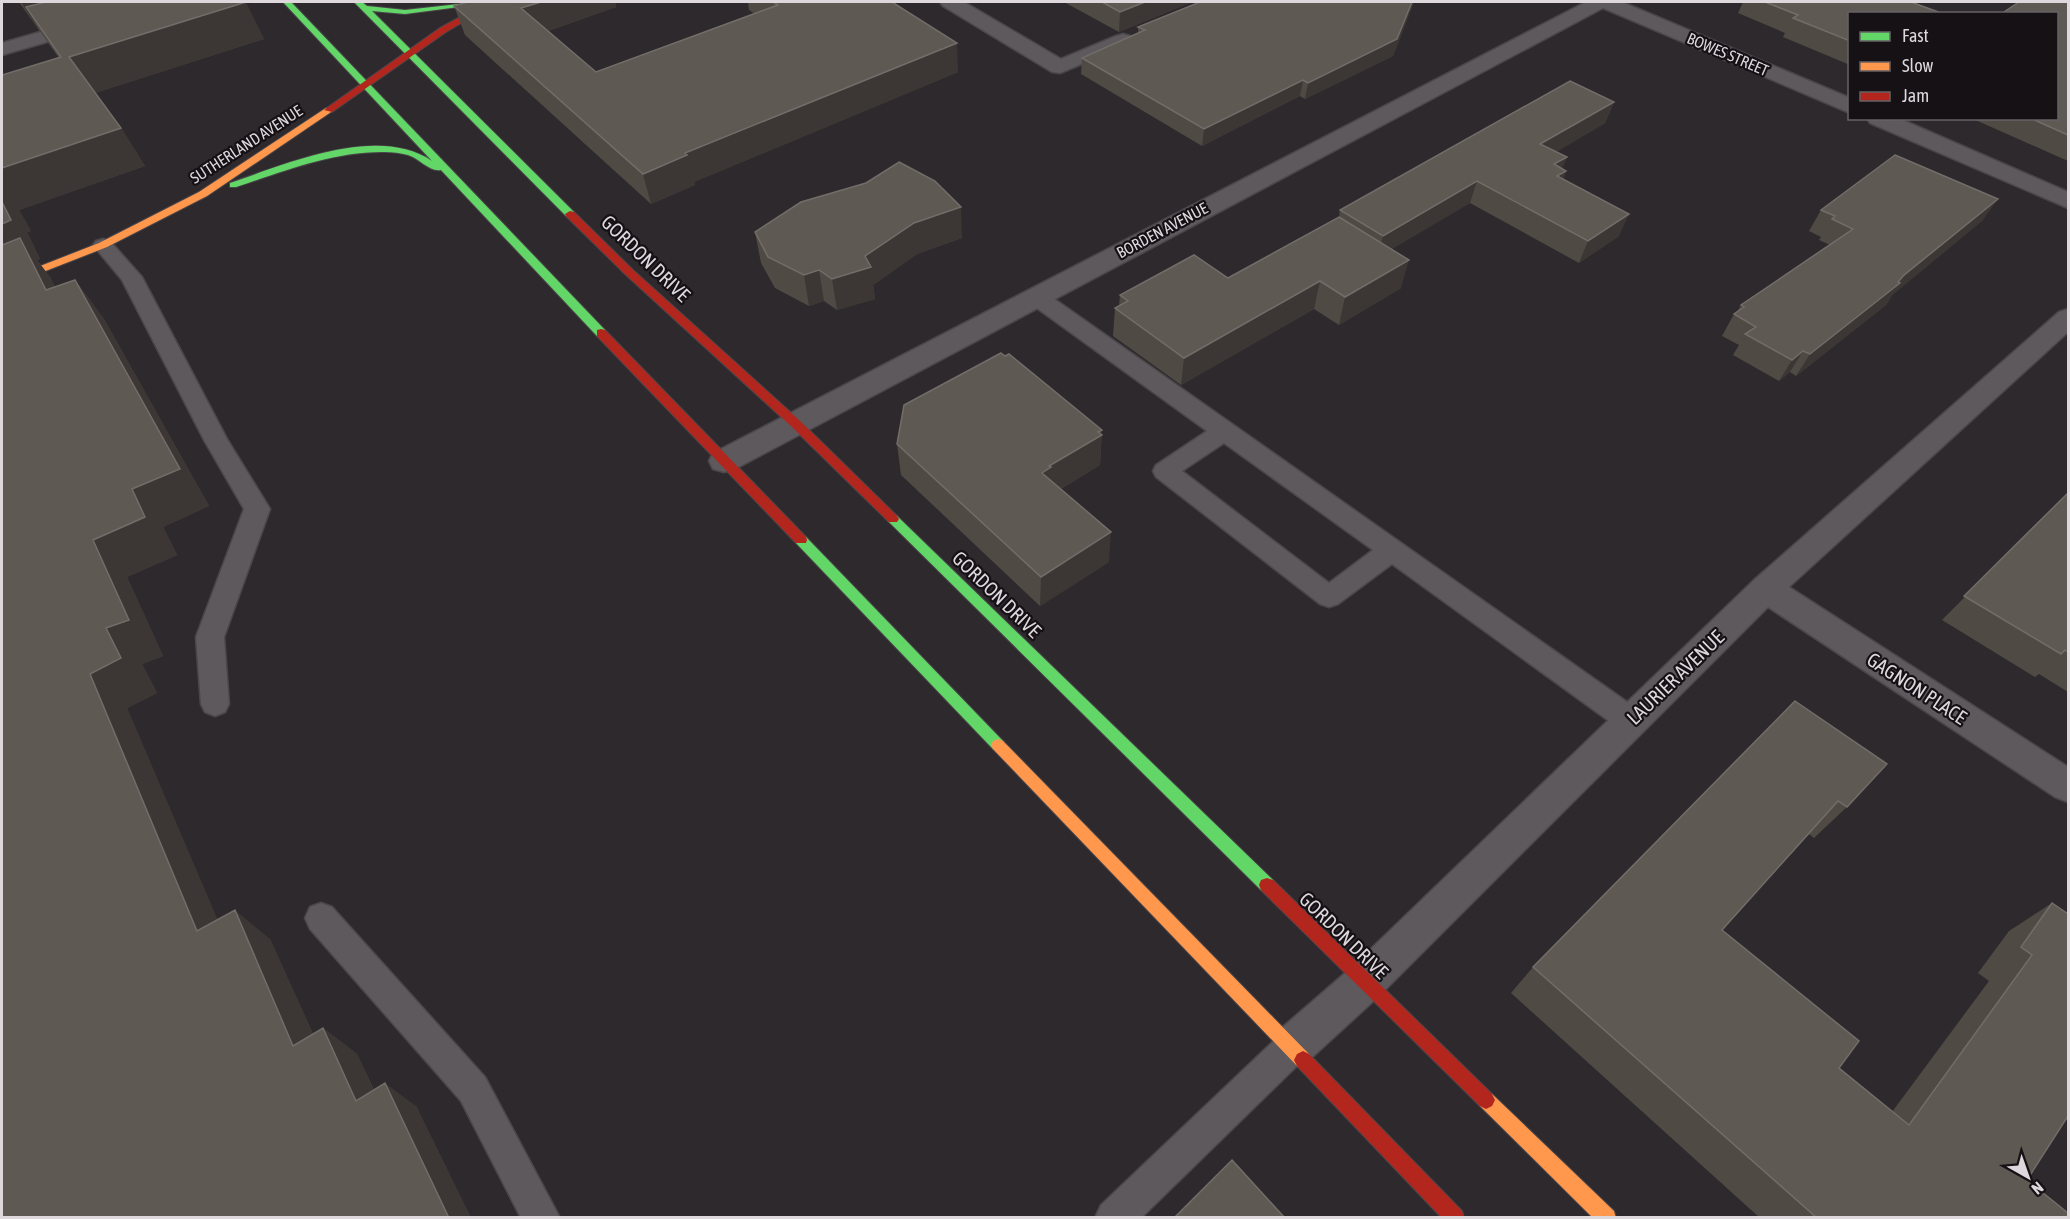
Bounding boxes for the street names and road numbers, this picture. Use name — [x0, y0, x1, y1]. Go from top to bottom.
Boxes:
street label: BOWES STREET — [1685, 29, 1771, 79]
street label: SUTHERLAND AVENUE — [187, 101, 305, 187]
street label: BORDEN AVENUE — [1114, 198, 1211, 261]
street label: GORDON DRIVE — [597, 210, 695, 306]
street label: GORDON DRIVE — [948, 546, 1046, 642]
street label: LAURIER AVENUE — [1622, 625, 1728, 729]
street label: GAGNON PLACE — [1863, 647, 1971, 729]
street label: GORDON DRIVE — [1295, 887, 1393, 983]

